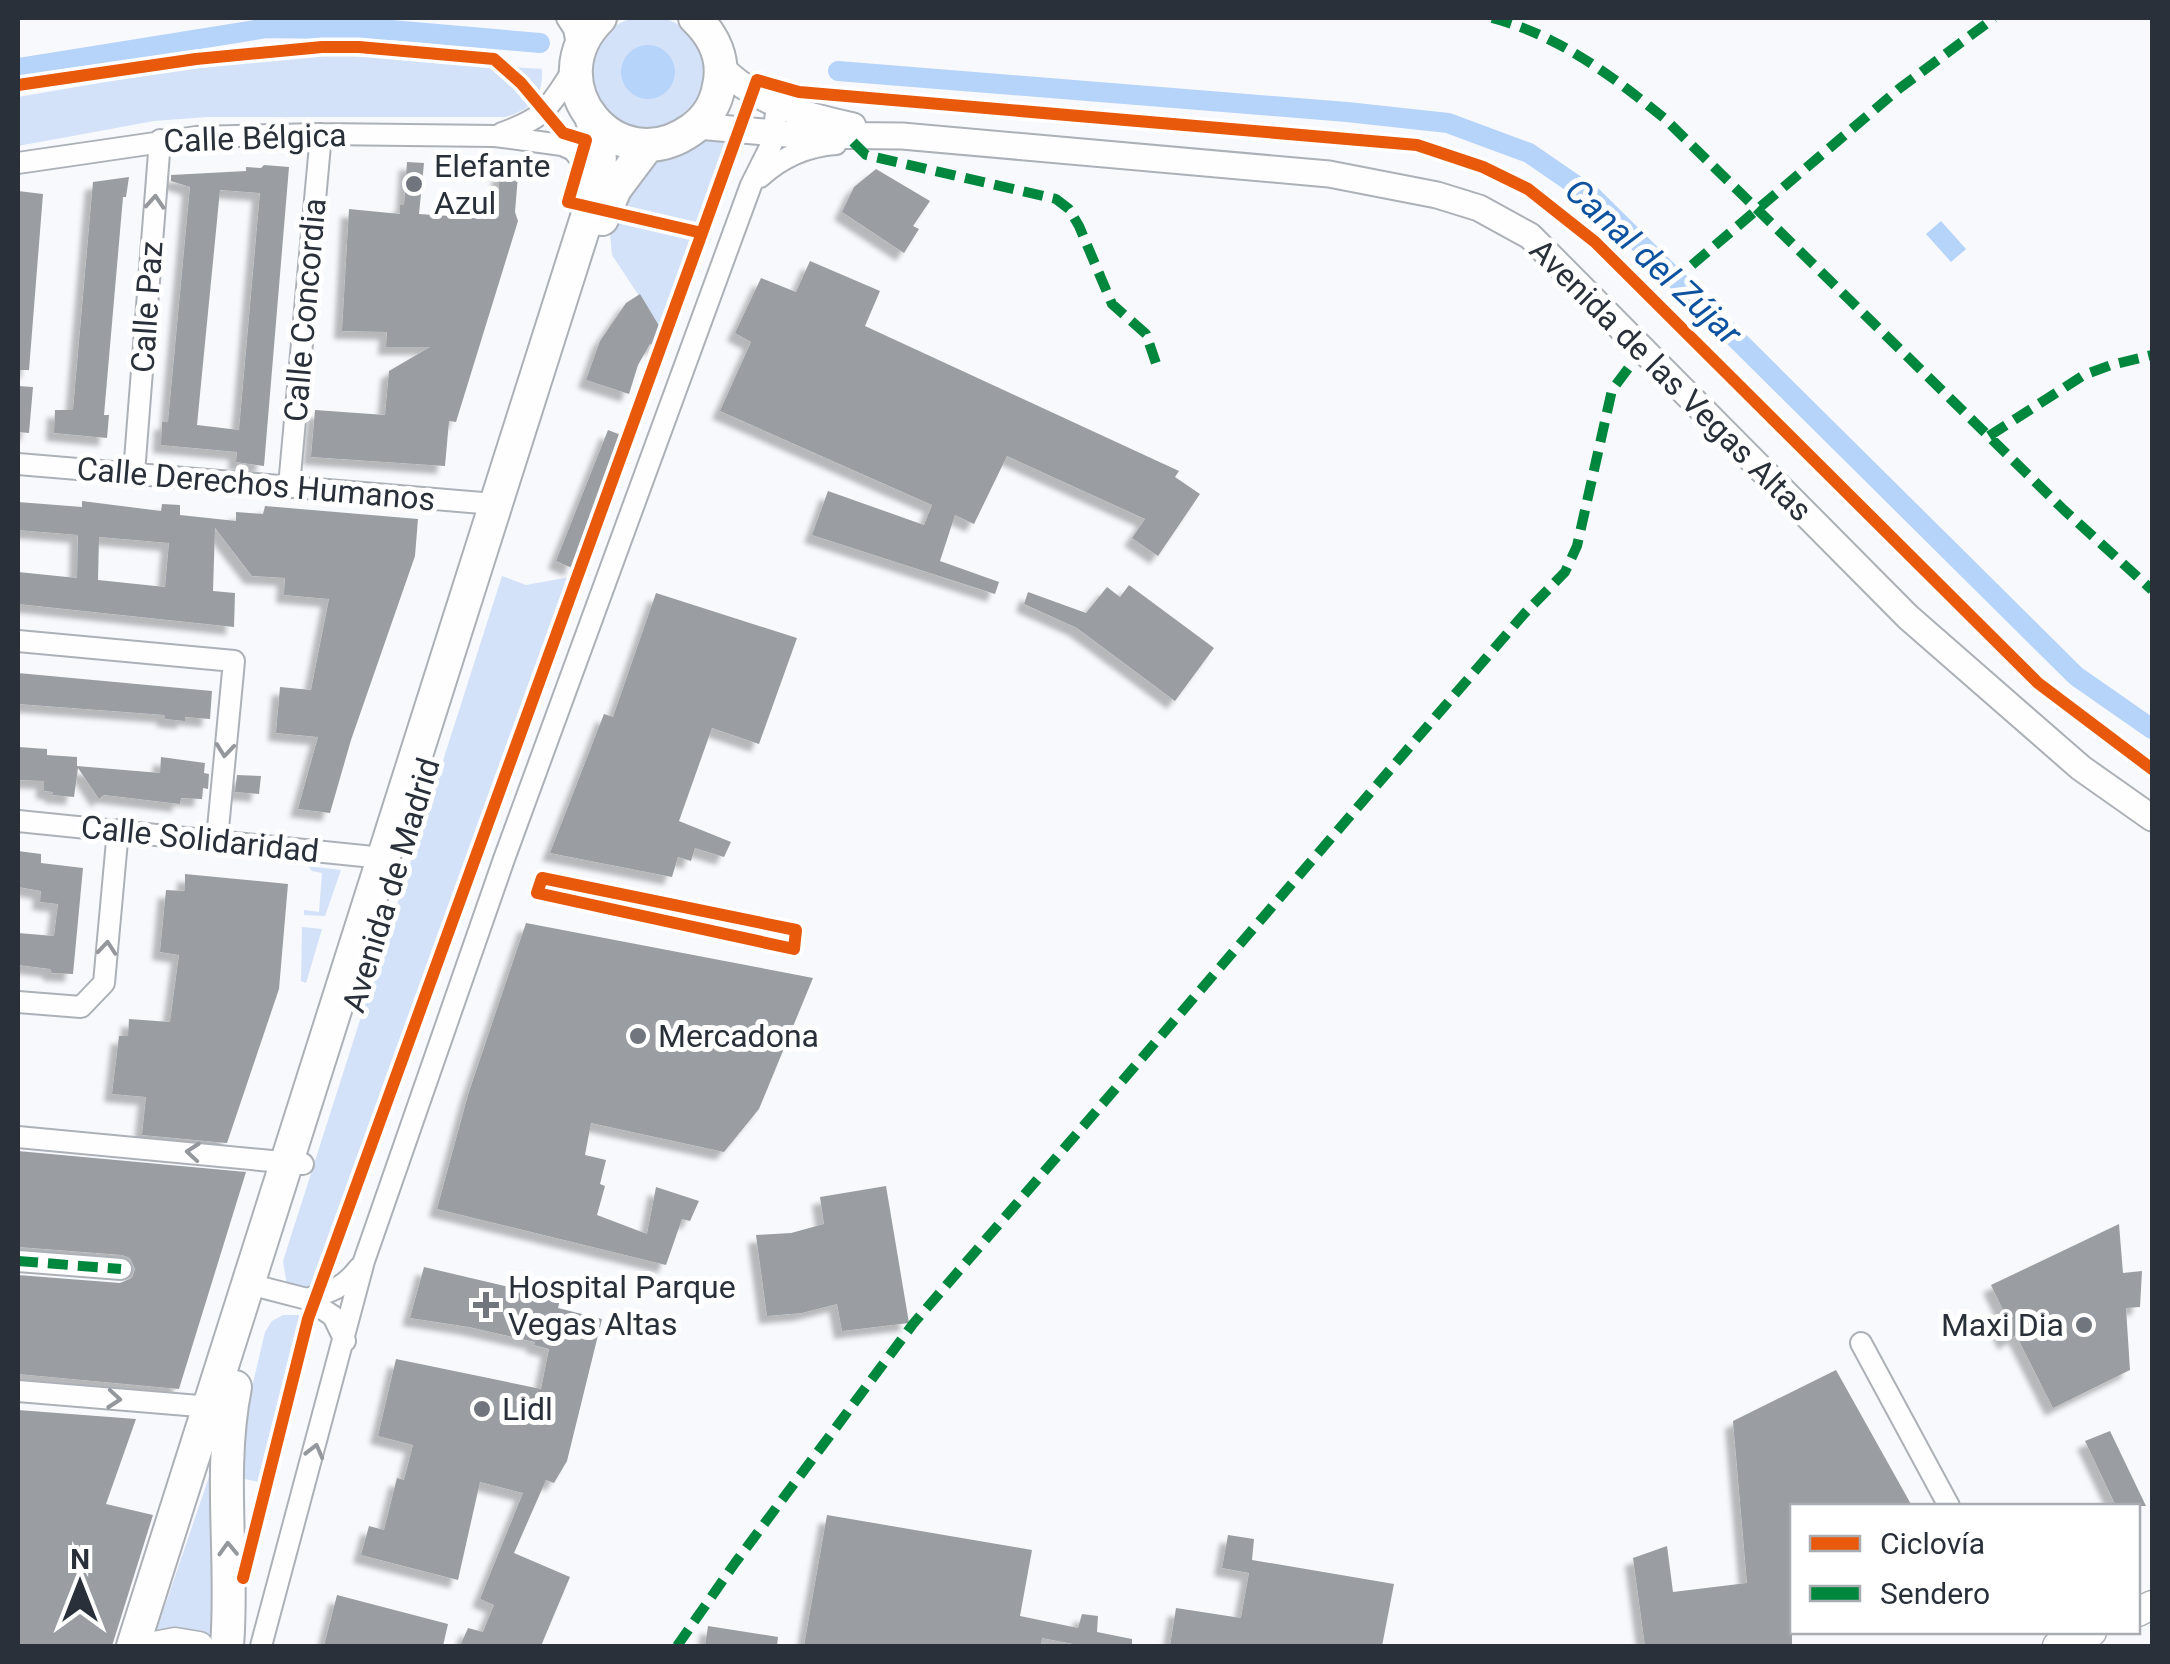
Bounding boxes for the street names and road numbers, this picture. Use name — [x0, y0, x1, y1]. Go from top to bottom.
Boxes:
street label: Calle Bélgica — [163, 116, 347, 160]
street label: Calle Concordia — [276, 197, 334, 423]
street label: Avenida de las Vegas Altas — [1522, 231, 1820, 529]
street label: Calle Paz — [123, 240, 171, 374]
street label: Calle Derechos Humanos — [75, 449, 437, 519]
street label: Avenida de Madrid — [334, 753, 448, 1017]
street label: Calle Solidaridad — [79, 808, 321, 870]

